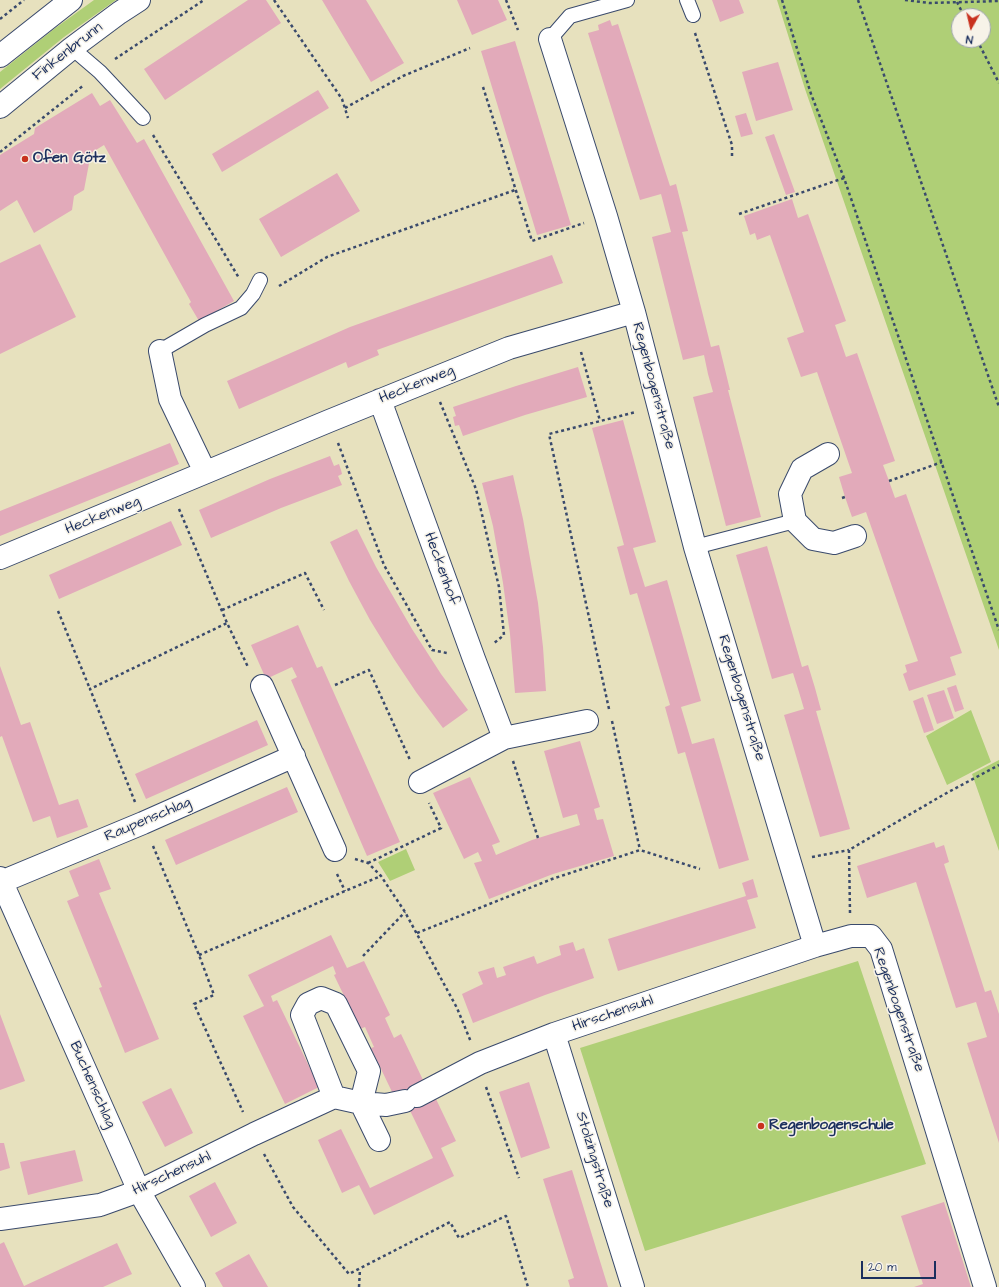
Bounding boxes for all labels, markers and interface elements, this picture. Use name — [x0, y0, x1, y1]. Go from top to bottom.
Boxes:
north arrow — [951, 8, 991, 48]
street label: Finkenbrunn — [29, 19, 107, 85]
text: N — [965, 31, 974, 47]
place label: Ofen Götz — [33, 150, 106, 168]
marker: Ofen Götz — [20, 154, 30, 164]
street label: Regenbogenstraße — [627, 321, 679, 451]
street label: Heckenweg — [377, 362, 457, 408]
street label: Heckenweg — [63, 493, 143, 539]
street label: Heckenhof — [419, 530, 463, 608]
street label: Regenbogenstraße — [713, 633, 769, 763]
street label: Raupenschlag — [102, 794, 194, 846]
street label: Regenbogenstraße — [868, 945, 928, 1075]
street label: Hirschensuhl — [570, 992, 656, 1036]
street label: Buchenschlag — [65, 1039, 119, 1131]
street label: Stolzingstraße — [571, 1110, 617, 1210]
place label: Regenbogenschule — [769, 1117, 894, 1135]
marker: Regenbogenschule — [756, 1121, 766, 1131]
street label: Hirschensuhl — [130, 1148, 214, 1200]
scale bar — [863, 1253, 938, 1279]
text: 20 m — [868, 1259, 897, 1276]

